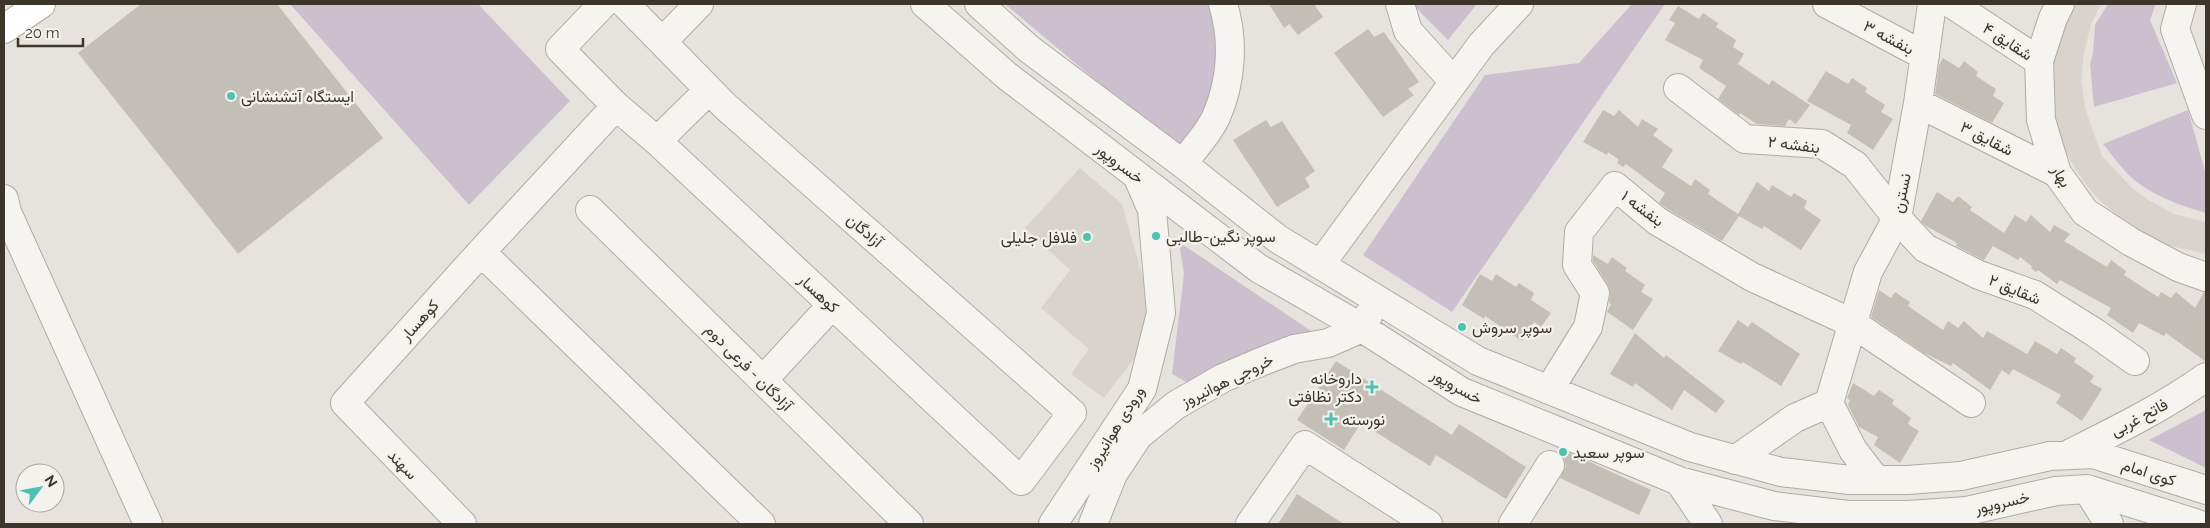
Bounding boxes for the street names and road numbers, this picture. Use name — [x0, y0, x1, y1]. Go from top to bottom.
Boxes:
street label: بنفشه ۳ — [1860, 16, 1917, 59]
street label: شقایق ۴ — [1979, 18, 2036, 65]
street label: شقایق ۳ — [1957, 117, 2016, 161]
street label: بنفشه ۲ — [1767, 132, 1821, 157]
street label: خسروپور — [1090, 138, 1148, 190]
street label: بهار — [2046, 161, 2075, 191]
street label: نسترن — [1888, 171, 1916, 215]
street label: بنفشه ۱ — [1618, 186, 1668, 231]
street label: آزادگان — [842, 210, 887, 253]
street label: کوهسار — [793, 269, 843, 318]
street label: شقایق ۲ — [1986, 270, 2044, 309]
street label: کوهسار — [395, 296, 443, 346]
street label: آزادگان - فرعی دوم — [700, 320, 797, 417]
street label: خروجی هوانیروز — [1177, 350, 1277, 412]
street label: خسروپور — [1426, 364, 1486, 410]
street label: ورودی هوانیروز — [1082, 382, 1149, 473]
street label: فاتح غربی — [2107, 394, 2172, 442]
street label: سهند — [383, 445, 421, 484]
street label: کوی امام — [2119, 455, 2178, 491]
street label: خسروپور — [1972, 487, 2032, 520]

